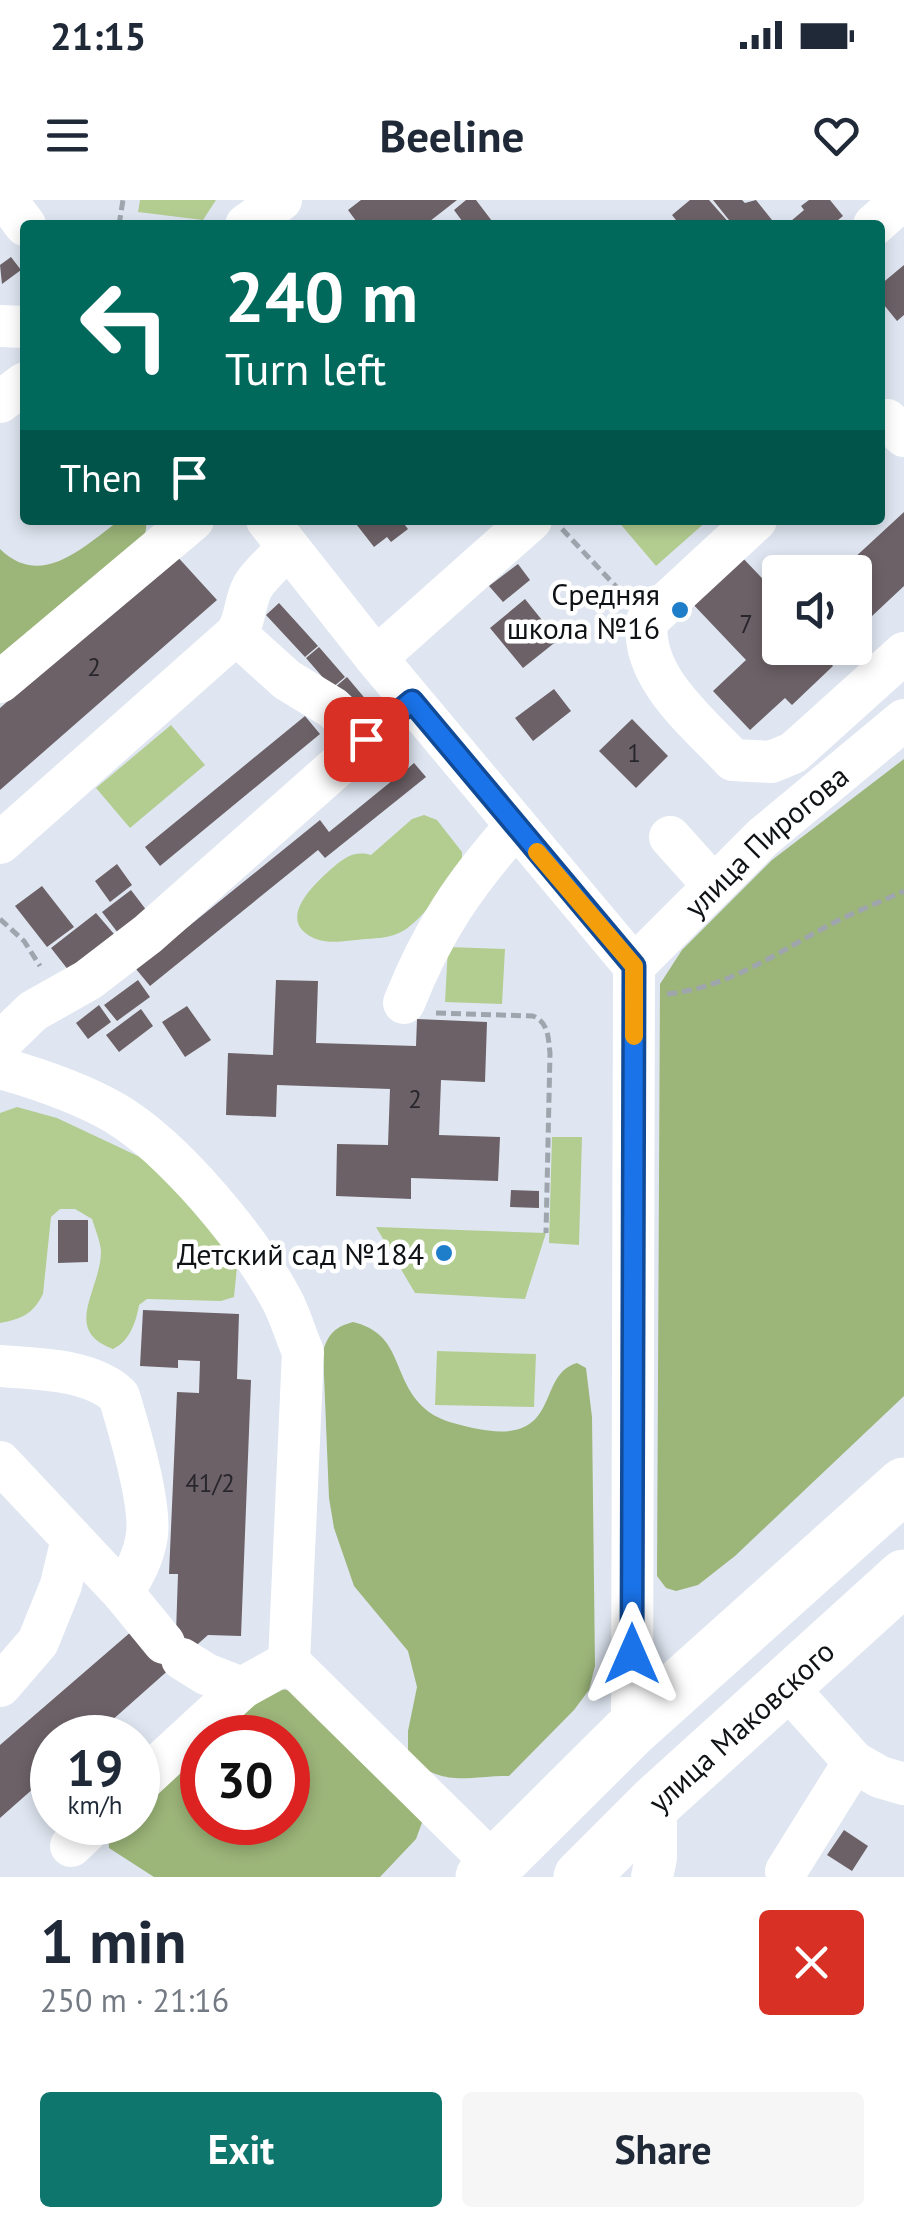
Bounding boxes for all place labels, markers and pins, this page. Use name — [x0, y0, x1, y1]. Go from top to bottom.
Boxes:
place label: Средняя школа №16 — [507, 574, 660, 647]
marker: Средняя школа №16 — [669, 599, 691, 621]
pin — [324, 697, 409, 782]
place label: Детский сад №184 — [177, 1234, 424, 1273]
marker: Детский сад №184 — [433, 1242, 455, 1264]

